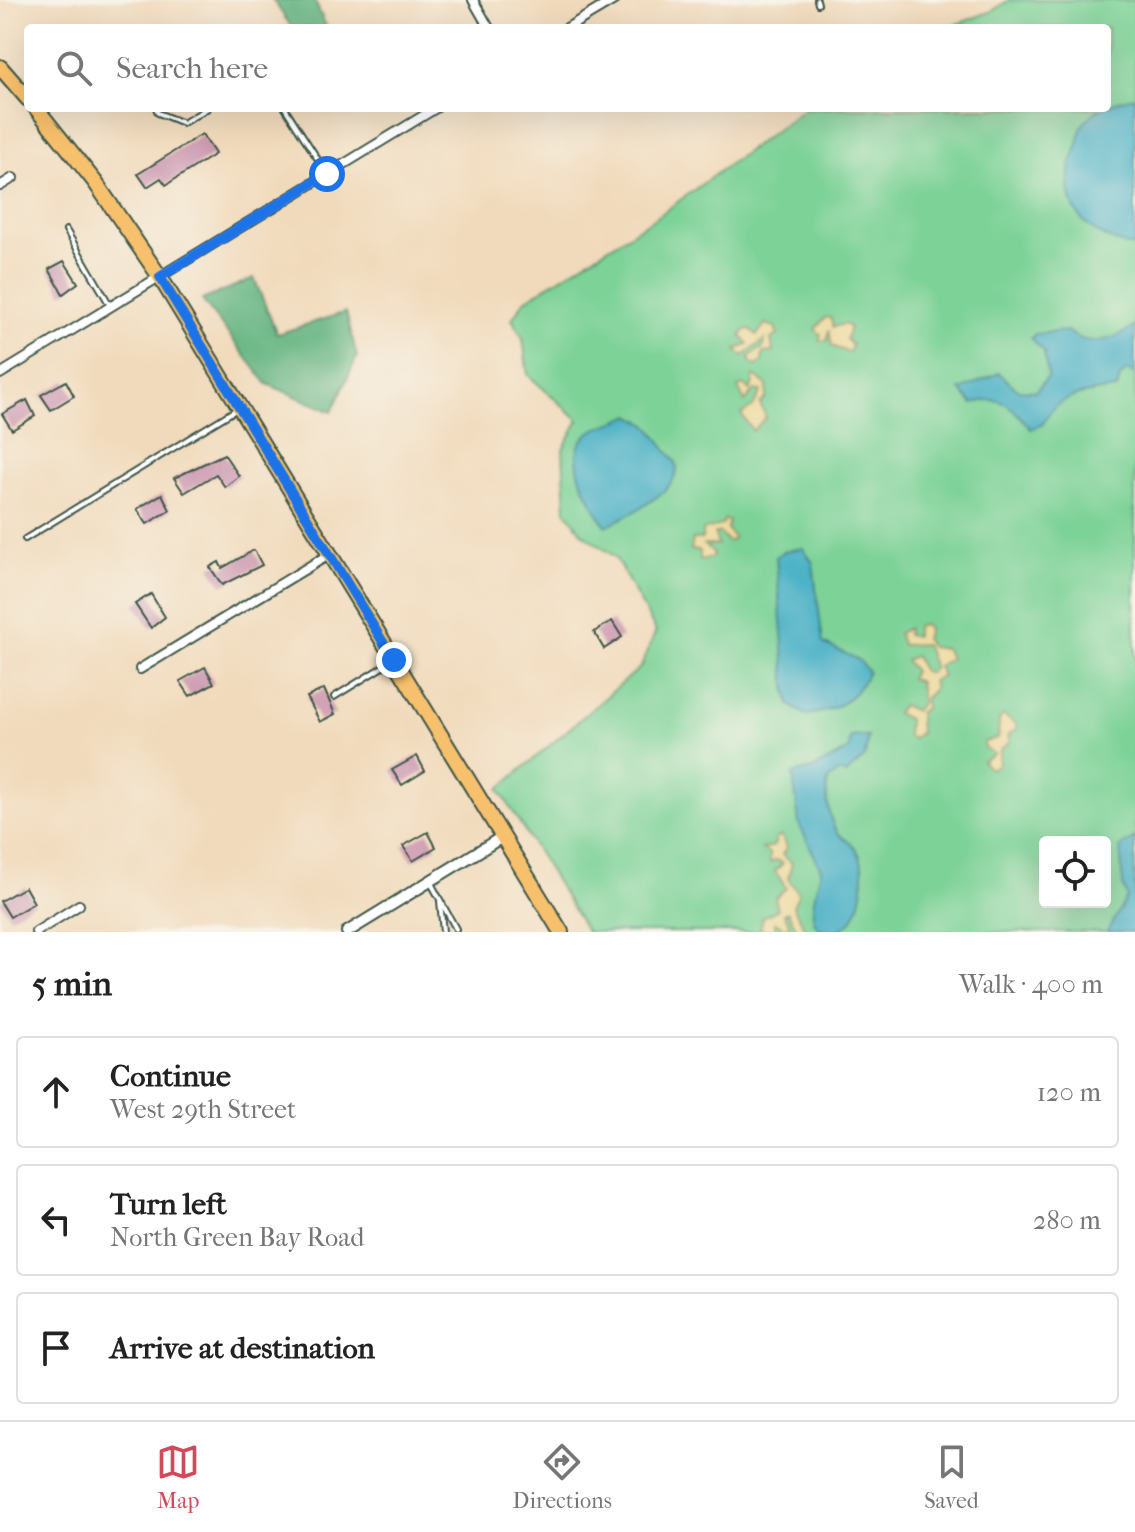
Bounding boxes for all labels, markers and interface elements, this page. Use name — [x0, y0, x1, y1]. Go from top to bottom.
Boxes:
search box — [24, 24, 1111, 112]
icon: search — [52, 46, 96, 90]
text: Search here — [116, 51, 268, 86]
route start — [309, 156, 345, 192]
route end — [376, 642, 412, 678]
map controls — [1039, 836, 1111, 908]
button: locate — [1039, 836, 1111, 908]
text: 5 min — [32, 964, 112, 1004]
text: Walk · 400 m — [959, 969, 1103, 1000]
text: Continue — [110, 1059, 231, 1094]
icon: ahead — [34, 1070, 78, 1114]
text: 120 m — [1037, 1077, 1101, 1108]
text: West 29th Street — [110, 1094, 296, 1125]
text: Turn left — [110, 1187, 227, 1222]
icon: left — [34, 1198, 78, 1242]
text: 280 m — [1033, 1205, 1101, 1236]
text: North Green Bay Road — [110, 1222, 364, 1253]
icon: arrive — [34, 1326, 78, 1370]
text: Arrive at destination — [110, 1331, 375, 1366]
tab: Map — [156, 1440, 200, 1514]
tab: Directions — [513, 1440, 612, 1514]
tab: Saved — [924, 1440, 979, 1514]

